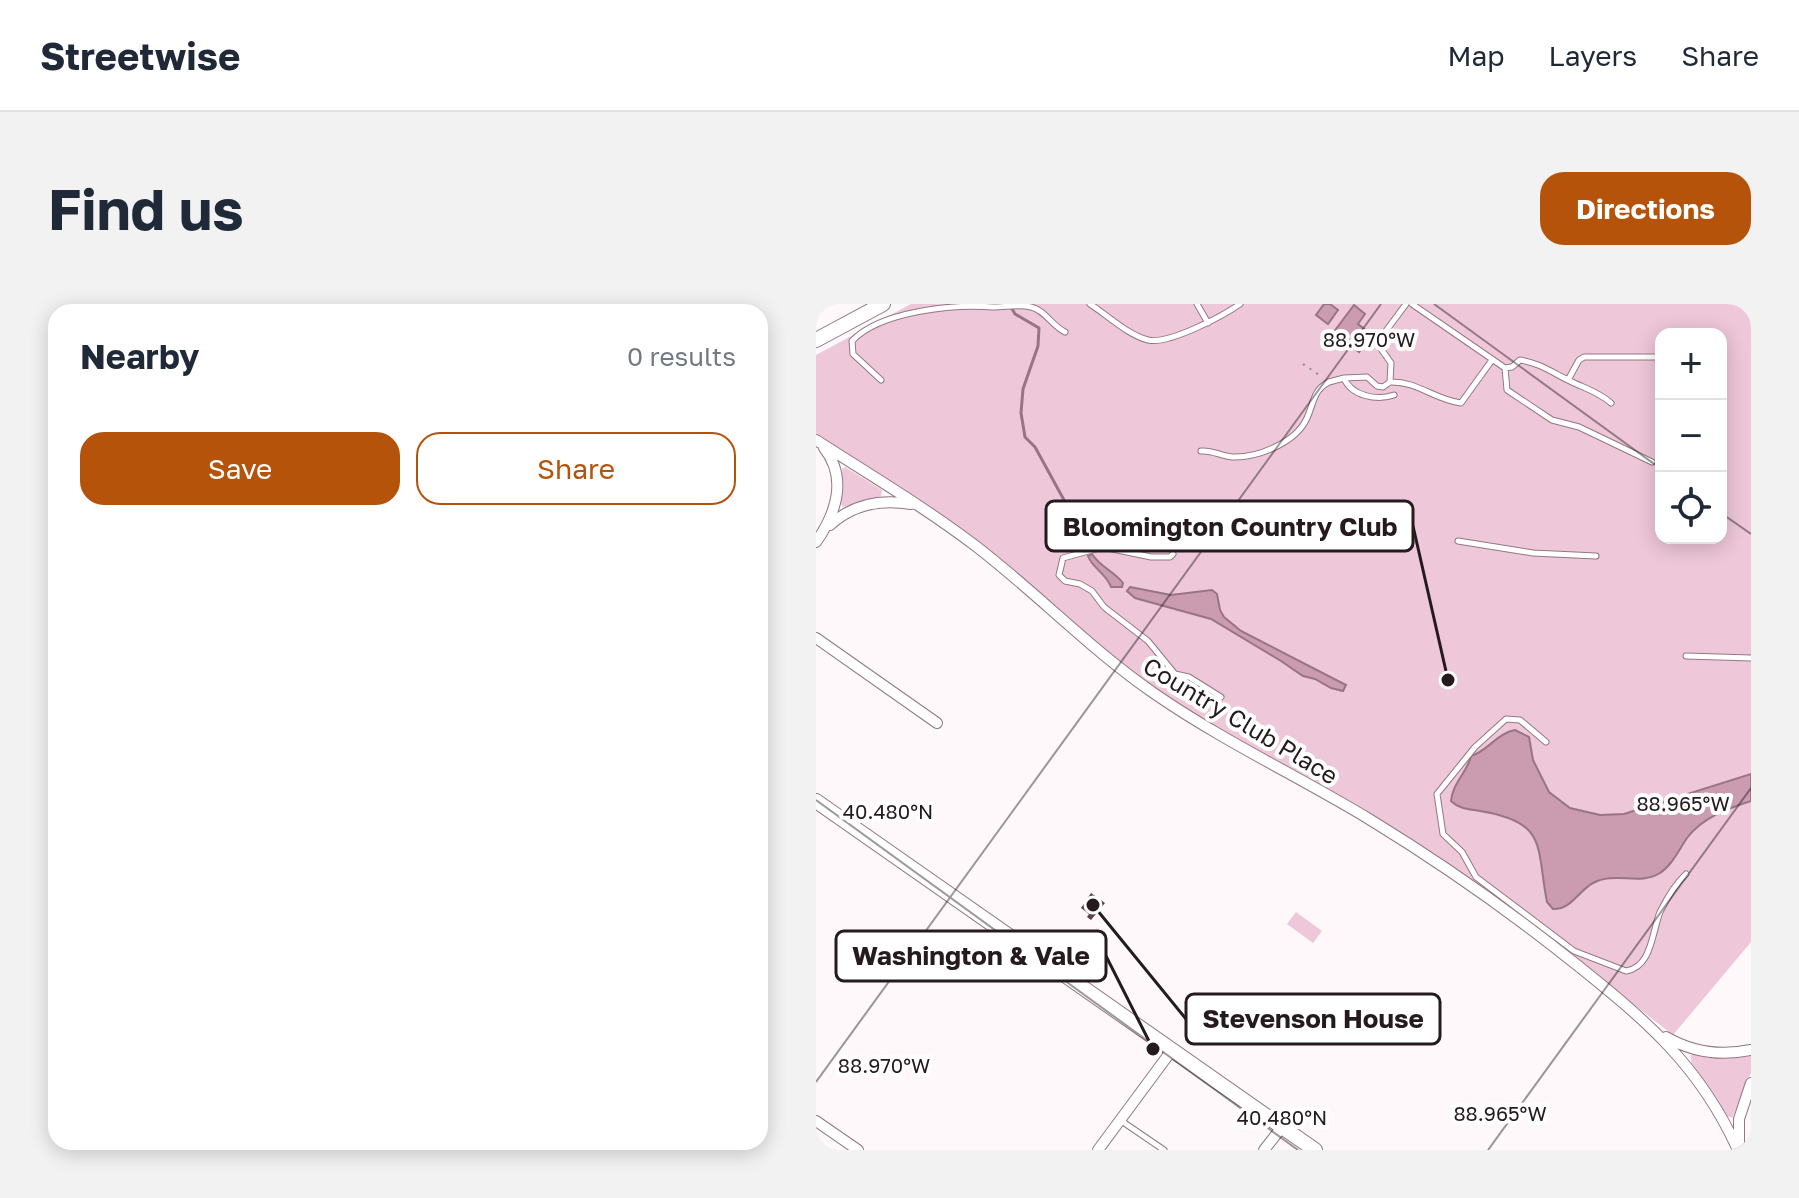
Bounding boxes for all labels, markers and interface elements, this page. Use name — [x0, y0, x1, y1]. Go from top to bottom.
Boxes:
text: Streetwise — [40, 33, 240, 78]
text: Map — [1447, 39, 1505, 72]
text: Layers — [1549, 39, 1637, 72]
text: Share — [1681, 39, 1759, 72]
button: Directions — [1540, 172, 1751, 245]
text: Find us — [48, 175, 244, 242]
text: 88.970°W — [1323, 327, 1415, 351]
map controls — [1655, 328, 1727, 544]
button: + — [1655, 328, 1727, 400]
text: Nearby — [80, 336, 200, 376]
text: 0 results — [627, 341, 736, 372]
button: − — [1655, 400, 1727, 472]
button: Save — [80, 432, 400, 505]
button: Share — [416, 432, 736, 505]
button: locate — [1655, 472, 1727, 544]
callout: Bloomington Country Club — [1046, 501, 1413, 551]
text: Bloomington Country Club — [1062, 511, 1398, 542]
street label: Country Club Place — [1138, 650, 1344, 790]
text: 88.965°W — [1636, 791, 1730, 815]
text: 40.480°N — [843, 799, 933, 823]
callout: Washington & Vale — [836, 931, 1106, 981]
text: Washington & Vale — [852, 940, 1090, 971]
callout: Stevenson House — [1186, 994, 1440, 1044]
text: Stevenson House — [1202, 1003, 1424, 1034]
text: 88.970°W — [838, 1053, 930, 1077]
text: 88.965°W — [1453, 1101, 1547, 1125]
text: 40.480°N — [1237, 1105, 1327, 1129]

